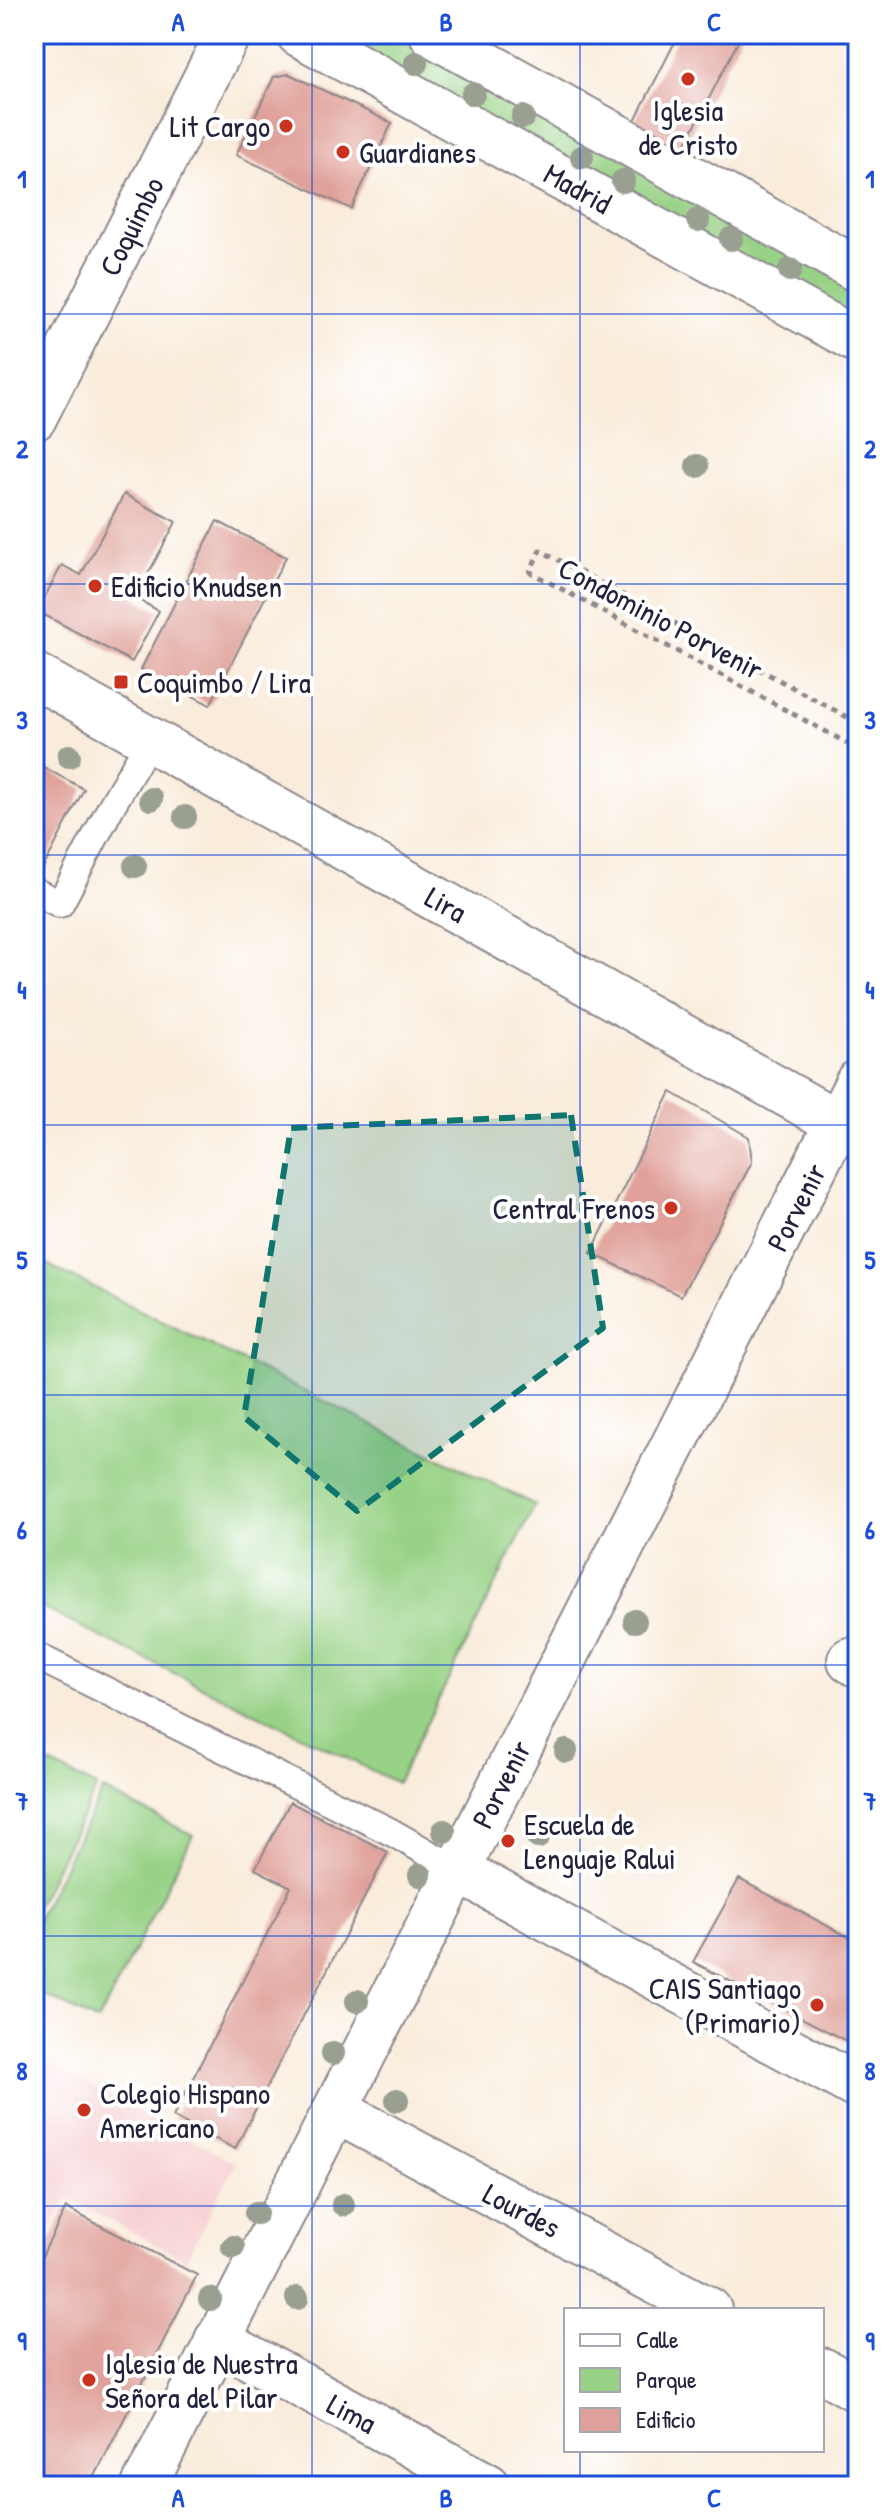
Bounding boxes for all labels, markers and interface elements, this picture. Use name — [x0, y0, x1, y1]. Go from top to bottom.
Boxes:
text: A — [172, 4, 185, 39]
text: B — [439, 4, 453, 39]
text: C — [707, 4, 721, 39]
marker: Iglesia de Cristo — [679, 70, 697, 88]
place label: Iglesia de Cristo — [638, 90, 738, 164]
place label: Lit Cargo — [170, 106, 270, 146]
marker: Lit Cargo — [277, 117, 295, 135]
place label: Guardianes — [359, 132, 476, 172]
marker: Guardianes — [334, 143, 352, 161]
street label: Madrid — [537, 153, 619, 223]
text: 1 — [17, 161, 27, 196]
text: 1 — [865, 161, 875, 196]
street label: Coquimbo — [89, 170, 173, 282]
text: 2 — [16, 431, 29, 466]
text: 2 — [864, 431, 877, 466]
street label: Condominio Porvenir — [552, 547, 771, 689]
place label: Edificio Knudsen — [111, 566, 282, 606]
marker: Edificio Knudsen — [86, 577, 104, 595]
place label: Coquimbo / Lira — [137, 662, 311, 702]
marker: Coquimbo / Lira — [112, 673, 130, 691]
text: 3 — [16, 702, 28, 737]
text: 3 — [864, 702, 876, 737]
street label: Lira — [418, 877, 474, 932]
text: 4 — [17, 972, 27, 1007]
text: 4 — [865, 972, 875, 1007]
street label: Porvenir — [757, 1156, 835, 1258]
place label: Central Frenos — [493, 1188, 655, 1228]
marker: Central Frenos — [662, 1199, 680, 1217]
text: 5 — [17, 1242, 28, 1277]
text: 5 — [865, 1242, 876, 1277]
text: 6 — [17, 1512, 28, 1547]
text: 6 — [865, 1512, 876, 1547]
street label: Porvenir — [462, 1733, 540, 1835]
text: 7 — [15, 1783, 29, 1818]
text: 7 — [863, 1783, 877, 1818]
place label: Escuela de Lenguaje Ralui — [524, 1804, 676, 1878]
marker: Escuela de Lenguaje Ralui — [499, 1832, 517, 1850]
place label: CAIS Santiago (Primario) — [649, 1968, 801, 2042]
marker: CAIS Santiago (Primario) — [808, 1996, 826, 2014]
text: 8 — [16, 2053, 28, 2088]
text: 8 — [864, 2053, 876, 2088]
place label: Colegio Hispano Americano — [100, 2073, 270, 2147]
marker: Colegio Hispano Americano — [75, 2101, 93, 2119]
street label: Lourdes — [476, 2173, 568, 2247]
legend — [564, 2308, 824, 2452]
text: 9 — [17, 2323, 27, 2358]
text: Calle — [636, 2323, 679, 2355]
text: 9 — [865, 2323, 875, 2358]
place label: Iglesia de Nuestra Señora del Pilar — [105, 2343, 298, 2417]
text: Parque — [636, 2363, 697, 2395]
marker: Iglesia de Nuestra Señora del Pilar — [80, 2371, 98, 2389]
street label: Lima — [321, 2384, 384, 2443]
text: Edificio — [636, 2403, 696, 2435]
text: A — [172, 2480, 185, 2515]
text: B — [439, 2480, 453, 2515]
text: C — [707, 2480, 721, 2515]

